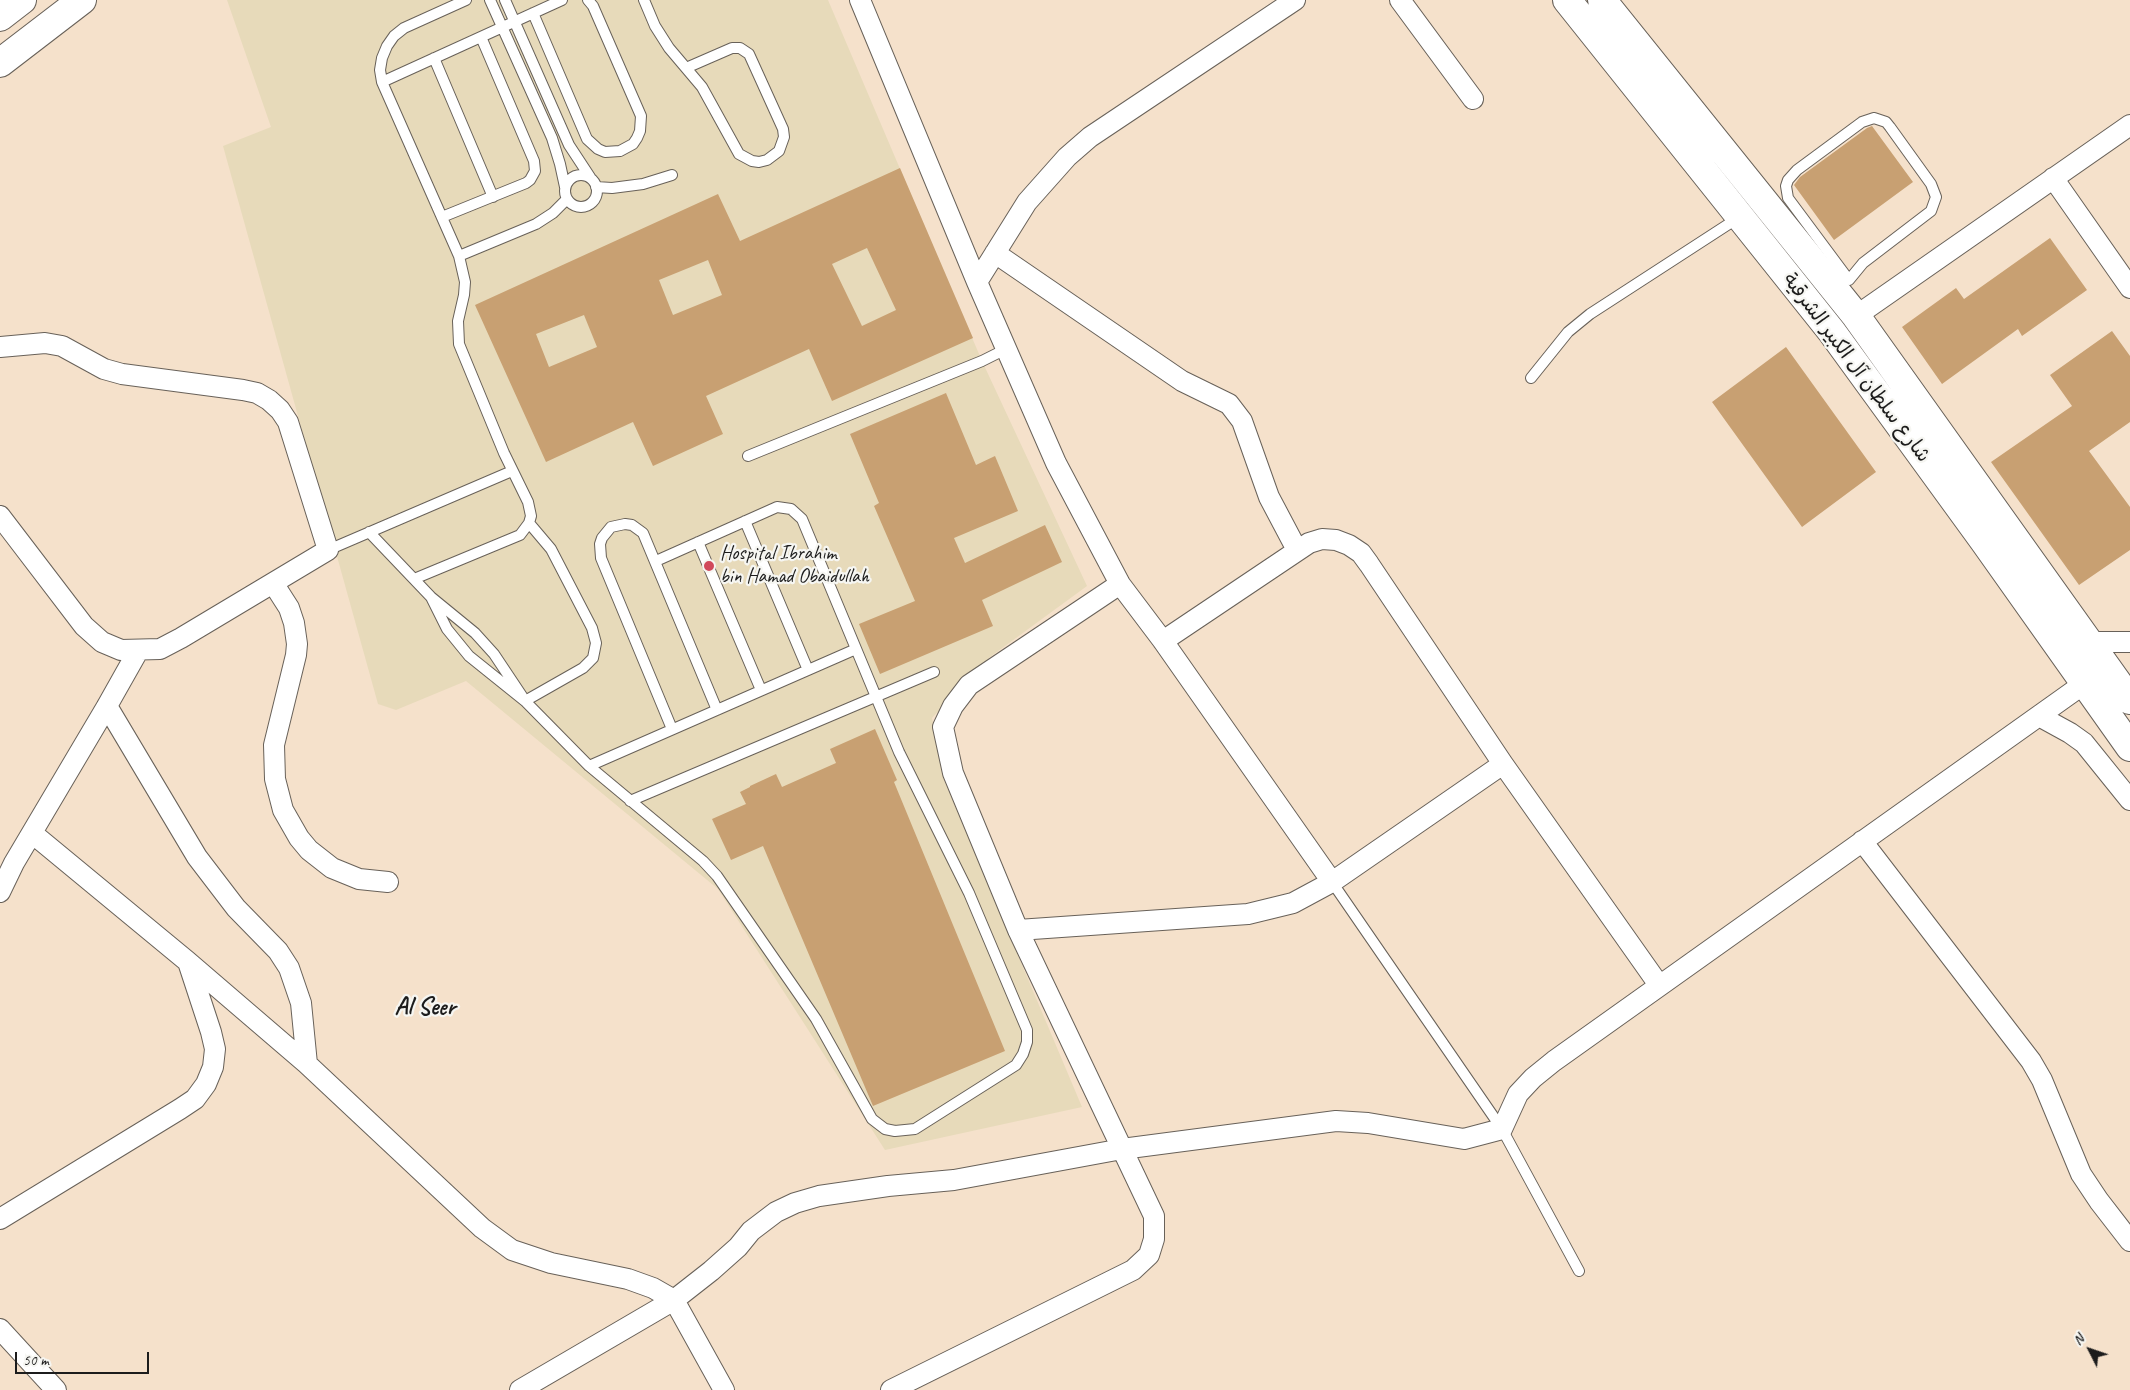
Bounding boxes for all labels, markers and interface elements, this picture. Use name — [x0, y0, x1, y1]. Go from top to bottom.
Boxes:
street label: شارع سلطان آل الكبير الشرقية — [1777, 269, 1935, 467]
place label: Hospital Ibrahim bin Hamad Obaidullah — [720, 542, 869, 589]
marker: Hospital Ibrahim bin Hamad Obaidullah — [702, 559, 716, 573]
district label: Al Seer — [395, 992, 455, 1022]
north arrow — [2065, 1325, 2115, 1375]
text: N — [2069, 1331, 2088, 1349]
scale bar — [18, 1342, 151, 1374]
text: 50 m — [23, 1351, 49, 1370]

